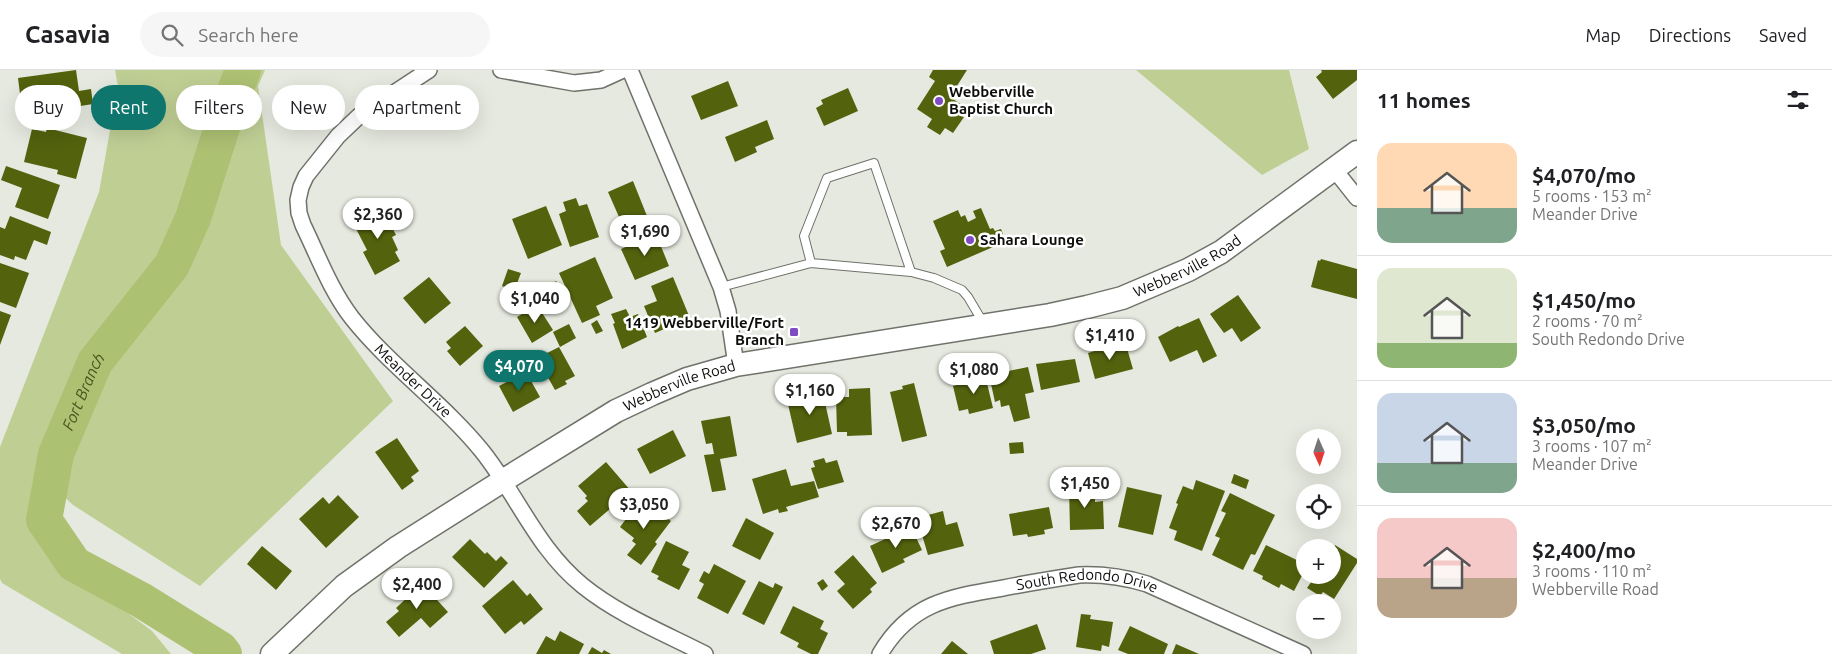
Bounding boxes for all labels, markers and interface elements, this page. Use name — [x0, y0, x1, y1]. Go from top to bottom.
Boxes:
search box — [140, 12, 490, 57]
text: Casavia — [25, 21, 110, 48]
icon: search — [158, 21, 186, 49]
text: Search here — [198, 24, 299, 46]
text: Map — [1585, 25, 1621, 45]
text: Directions — [1649, 25, 1731, 45]
text: Saved — [1759, 25, 1807, 45]
place label: Webberville Baptist Church — [949, 83, 1053, 117]
chip: Buy — [15, 85, 81, 130]
chip: Rent — [91, 85, 166, 130]
chip: Filters — [176, 85, 262, 130]
chip: New — [272, 85, 345, 130]
chip: Apartment — [355, 85, 479, 130]
icon: filters — [1784, 86, 1812, 114]
text: 11 homes — [1377, 88, 1471, 112]
marker: Webberville Baptist Church — [933, 95, 945, 107]
icon: home — [1417, 163, 1477, 223]
text: $4,070/mo — [1532, 163, 1636, 187]
text: 5 rooms · 153 m² — [1532, 187, 1652, 205]
pin: $2,360 — [337, 198, 419, 240]
text: $2,360 — [353, 205, 403, 223]
text: Meander Drive — [1532, 205, 1638, 223]
pin: $1,690 — [604, 214, 686, 257]
text: $1,690 — [620, 222, 670, 240]
place label: Sahara Lounge — [980, 231, 1084, 248]
street label: Webberville Road — [1131, 231, 1244, 300]
marker: Sahara Lounge — [964, 234, 976, 246]
pin: $1,040 — [494, 282, 576, 324]
icon: home — [1417, 288, 1477, 348]
text: $1,450/mo — [1532, 288, 1636, 312]
text: $1,040 — [510, 289, 560, 307]
text: 2 rooms · 70 m² — [1532, 312, 1643, 330]
place label: 1419 Webberville/Fort Branch — [625, 314, 785, 348]
pin: $1,410 — [1069, 318, 1151, 361]
marker: 1419 Webberville/Fort Branch — [788, 326, 800, 338]
text: $1,410 — [1085, 326, 1135, 344]
text: South Redondo Drive — [1532, 330, 1685, 348]
street label: Meander Drive — [371, 340, 455, 421]
water label: Fort Branch — [58, 349, 108, 433]
pin: $4,070 — [478, 350, 560, 392]
pin: $1,080 — [933, 352, 1015, 395]
text: $4,070 — [494, 357, 544, 375]
street label: Webberville Road — [620, 357, 737, 414]
text: $1,080 — [949, 360, 999, 378]
pin: $1,160 — [769, 374, 851, 416]
text: $1,160 — [785, 381, 835, 399]
icon: home — [1417, 413, 1477, 473]
text: $3,050/mo — [1532, 413, 1636, 437]
north arrow — [1296, 429, 1341, 474]
map controls — [1296, 429, 1341, 639]
text: 3 rooms · 107 m² — [1532, 437, 1652, 455]
text: Meander Drive — [1532, 455, 1638, 473]
pin: $1,450 — [1044, 466, 1126, 509]
text: $1,450 — [1060, 474, 1110, 492]
button: locate — [1296, 484, 1341, 529]
pin: $3,050 — [603, 488, 685, 530]
text: $3,050 — [619, 495, 669, 513]
pin: $2,670 — [855, 506, 937, 549]
text: $2,670 — [871, 514, 921, 532]
icon: home — [1417, 538, 1477, 598]
text: $2,400/mo — [1532, 538, 1636, 562]
button: + — [1296, 539, 1341, 584]
text: 3 rooms · 110 m² — [1532, 562, 1652, 580]
street label: South Redondo Drive — [1015, 566, 1161, 596]
pin: $2,400 — [376, 568, 458, 610]
text: $2,400 — [392, 575, 442, 593]
text: Webberville Road — [1532, 580, 1659, 598]
button: − — [1296, 594, 1341, 639]

